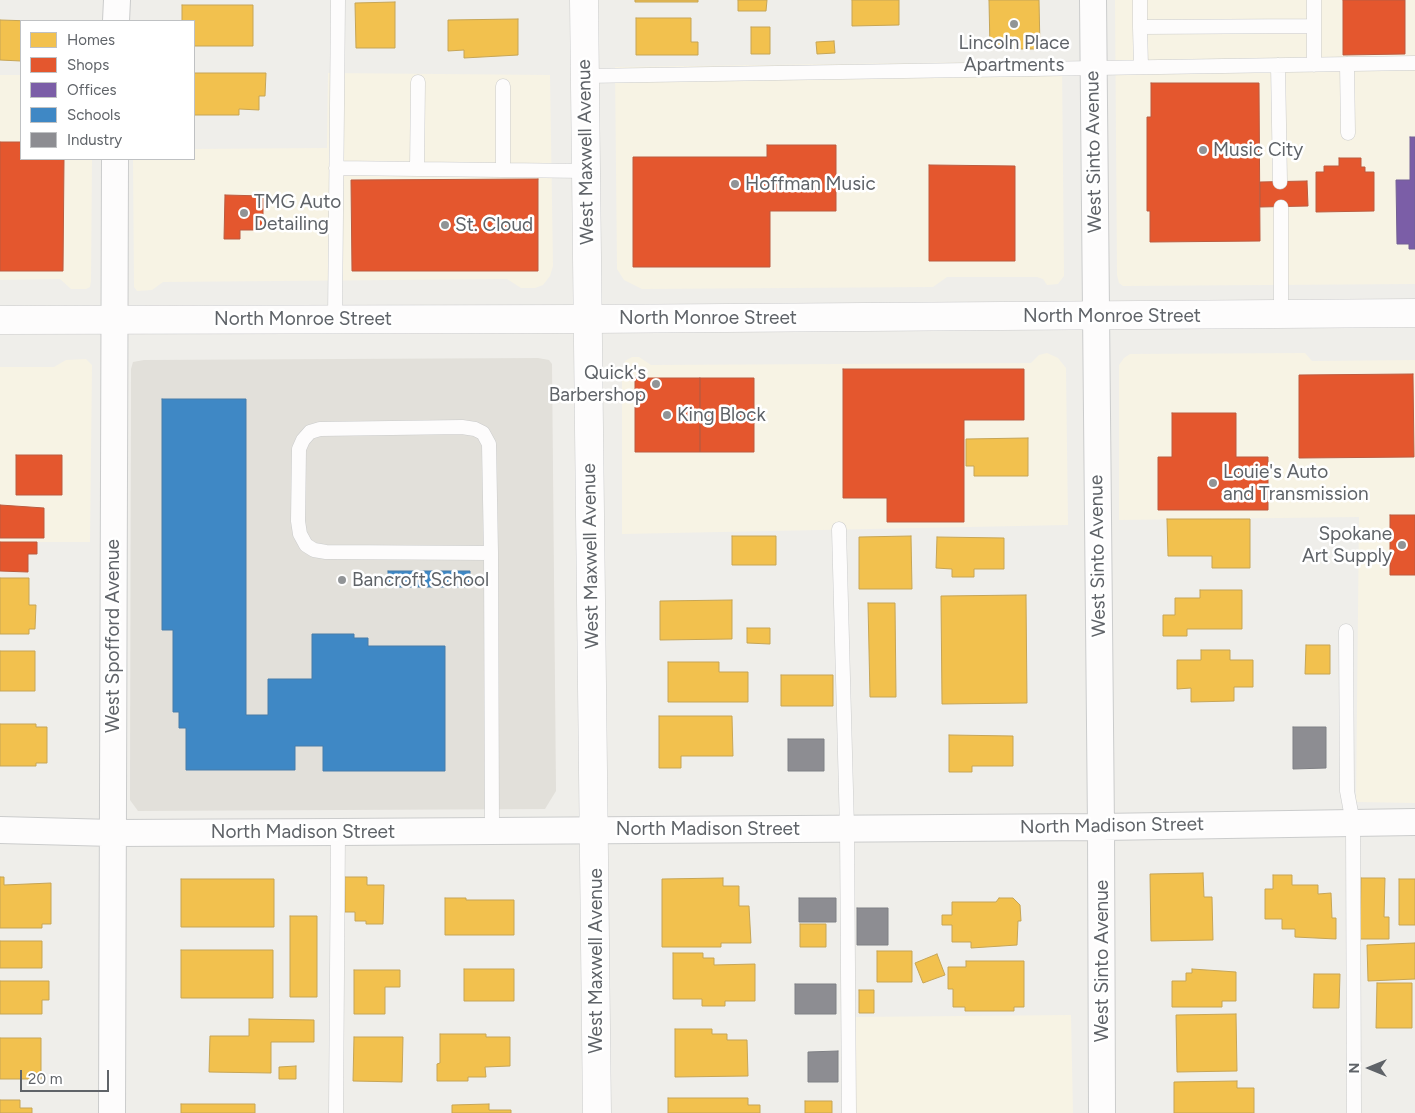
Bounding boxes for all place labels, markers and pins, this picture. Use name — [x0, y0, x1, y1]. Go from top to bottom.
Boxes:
marker: Lincoln Place Apartments — [1008, 18, 1020, 30]
place label: Lincoln Place Apartments — [958, 32, 1070, 76]
place label: Music City — [1213, 139, 1303, 161]
marker: Music City — [1197, 144, 1209, 156]
place label: Hoffman Music — [745, 173, 876, 195]
marker: Hoffman Music — [729, 178, 741, 190]
place label: TMG Auto Detailing — [254, 191, 341, 235]
marker: TMG Auto Detailing — [238, 207, 250, 219]
place label: St. Cloud — [455, 214, 533, 236]
marker: St. Cloud — [439, 219, 451, 231]
place label: Quick's Barbershop — [549, 362, 646, 406]
marker: Quick's Barbershop — [650, 378, 662, 390]
place label: King Block — [677, 404, 766, 426]
marker: King Block — [661, 409, 673, 421]
place label: Louie's Auto and Transmission — [1223, 461, 1369, 505]
marker: Louie's Auto and Transmission — [1207, 477, 1219, 489]
place label: Spokane Art Supply — [1302, 523, 1392, 567]
marker: Spokane Art Supply — [1396, 539, 1408, 551]
place label: Bancroft School — [352, 569, 489, 591]
marker: Bancroft School — [336, 574, 348, 586]

